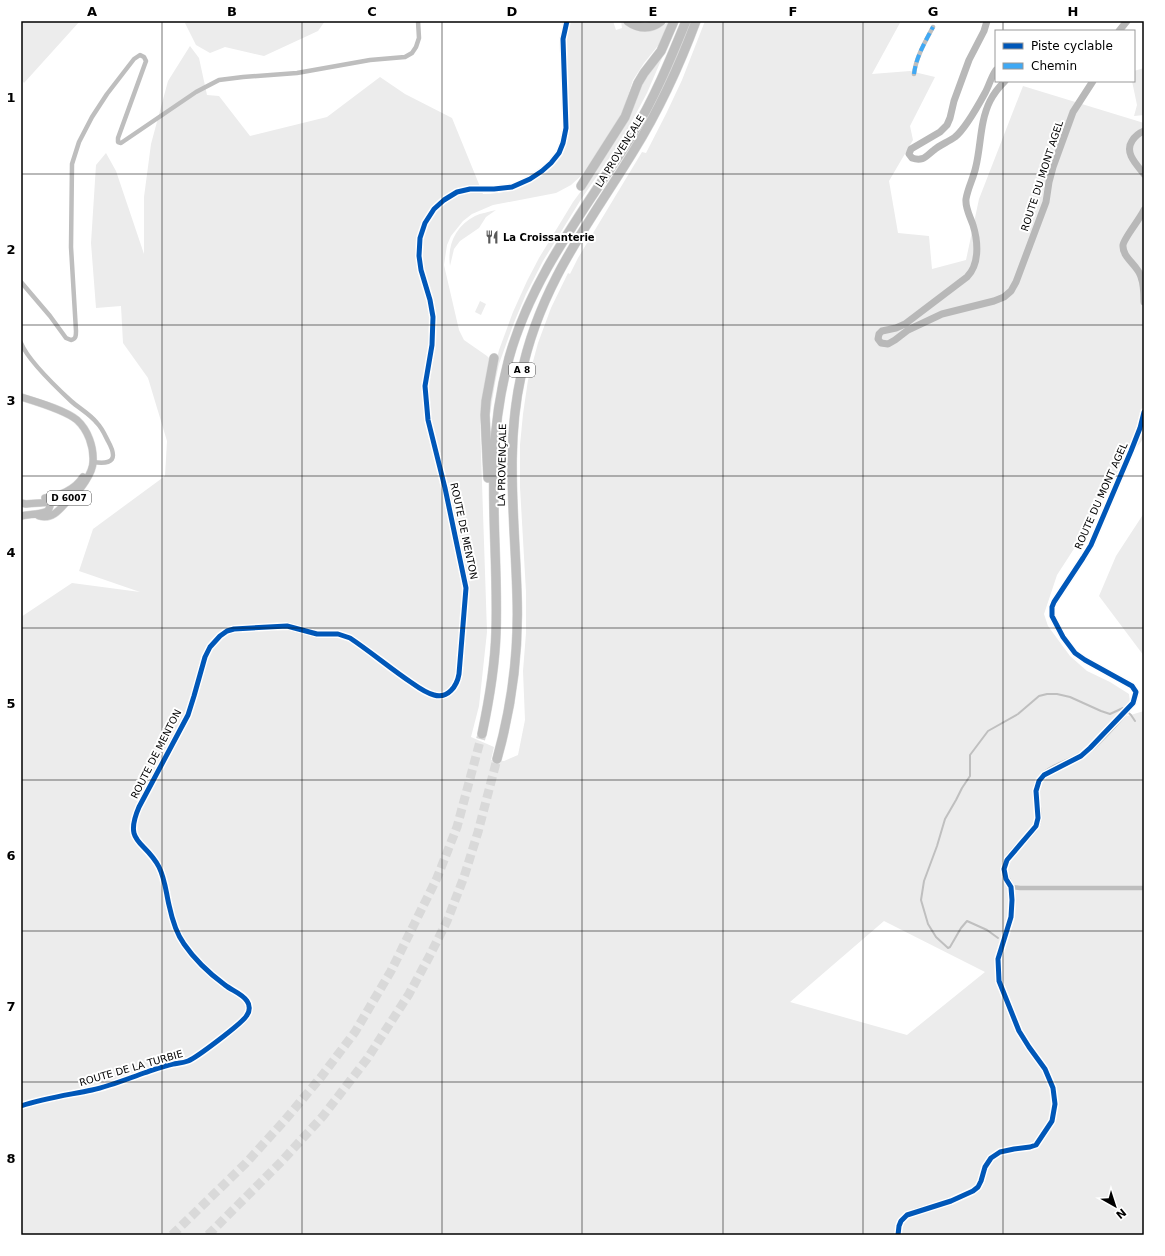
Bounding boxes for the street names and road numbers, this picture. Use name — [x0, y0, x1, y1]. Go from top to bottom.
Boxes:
street label: LA PROVENÇALE — [593, 113, 647, 189]
street label: ROUTE DU MONT AGEL — [1019, 119, 1065, 233]
road number: A 8 — [509, 363, 535, 377]
street label: LA PROVENÇALE — [496, 423, 508, 507]
street label: ROUTE DU MONT AGEL — [1072, 441, 1130, 551]
street label: ROUTE DE MENTON — [448, 482, 480, 580]
road number: D 6007 — [47, 491, 91, 505]
street label: ROUTE DE MENTON — [129, 707, 183, 801]
street label: ROUTE DE LA TURBIE — [78, 1048, 184, 1088]

